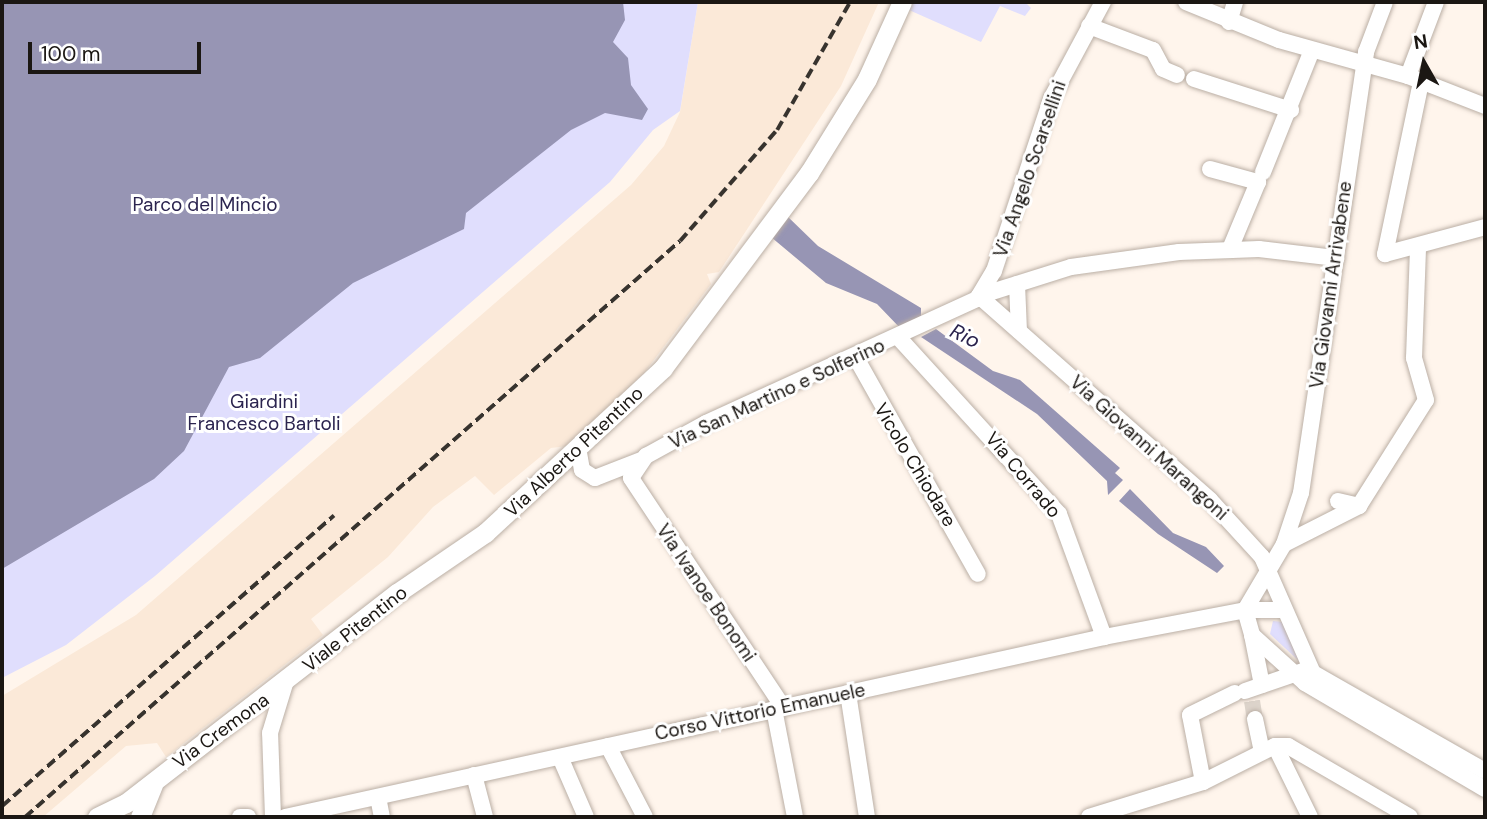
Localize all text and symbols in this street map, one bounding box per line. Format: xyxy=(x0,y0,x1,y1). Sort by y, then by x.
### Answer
scale bar xyxy=(32,28,205,72)
north arrow xyxy=(1389,28,1459,98)
text: N xyxy=(1412,28,1429,55)
text: 100 m xyxy=(41,40,101,68)
street label: Via Angelo Scarsellini xyxy=(989,77,1071,261)
street label: Via Giovanni Arrivabene xyxy=(1305,180,1357,390)
park label: Parco del Mincio xyxy=(133,194,277,216)
water label: Rio xyxy=(946,318,984,354)
street label: Via San Martino e Solferino xyxy=(665,334,889,454)
street label: Via Giovanni Marangoni xyxy=(1065,371,1233,525)
street label: Via Alberto Pitentino xyxy=(500,382,648,522)
park label: Giardini Francesco Bartoli xyxy=(188,391,340,435)
street label: Vicolo Chiodare xyxy=(869,399,961,531)
street label: Via Corrado xyxy=(980,427,1066,523)
street label: Via Ivanoe Bonomi xyxy=(651,520,761,666)
street label: Viale Pitentino xyxy=(298,581,412,677)
street label: Corso Vittorio Emanuele xyxy=(653,679,867,745)
street label: Via Cremona xyxy=(169,689,273,773)

